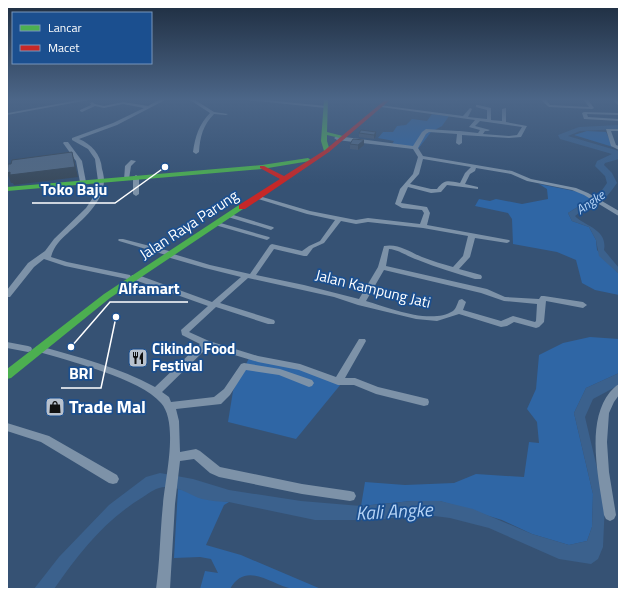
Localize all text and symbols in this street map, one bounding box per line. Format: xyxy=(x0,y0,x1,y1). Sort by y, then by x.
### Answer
legend xyxy=(12,12,152,64)
text: Lancar xyxy=(48,18,82,37)
text: Macet xyxy=(48,38,80,57)
callout: Toko Baju xyxy=(32,175,115,203)
text: Toko Baju xyxy=(41,177,107,201)
street label: Jalan Raya Parung xyxy=(135,184,243,265)
water label: Angke xyxy=(571,184,609,219)
street label: Jalan Kampung Jati xyxy=(313,263,433,314)
callout: Alfamart xyxy=(110,274,188,302)
text: Alfamart xyxy=(118,276,180,300)
place label: Cikindo Food Festival xyxy=(152,337,235,377)
restaurant icon: Cikindo Food Festival xyxy=(127,347,149,369)
callout: BRI xyxy=(61,360,101,388)
text: BRI xyxy=(69,361,93,385)
place label: Trade Mal xyxy=(69,393,146,420)
shop icon: Trade Mal xyxy=(44,396,66,418)
water label: Kali Angke xyxy=(355,494,434,527)

